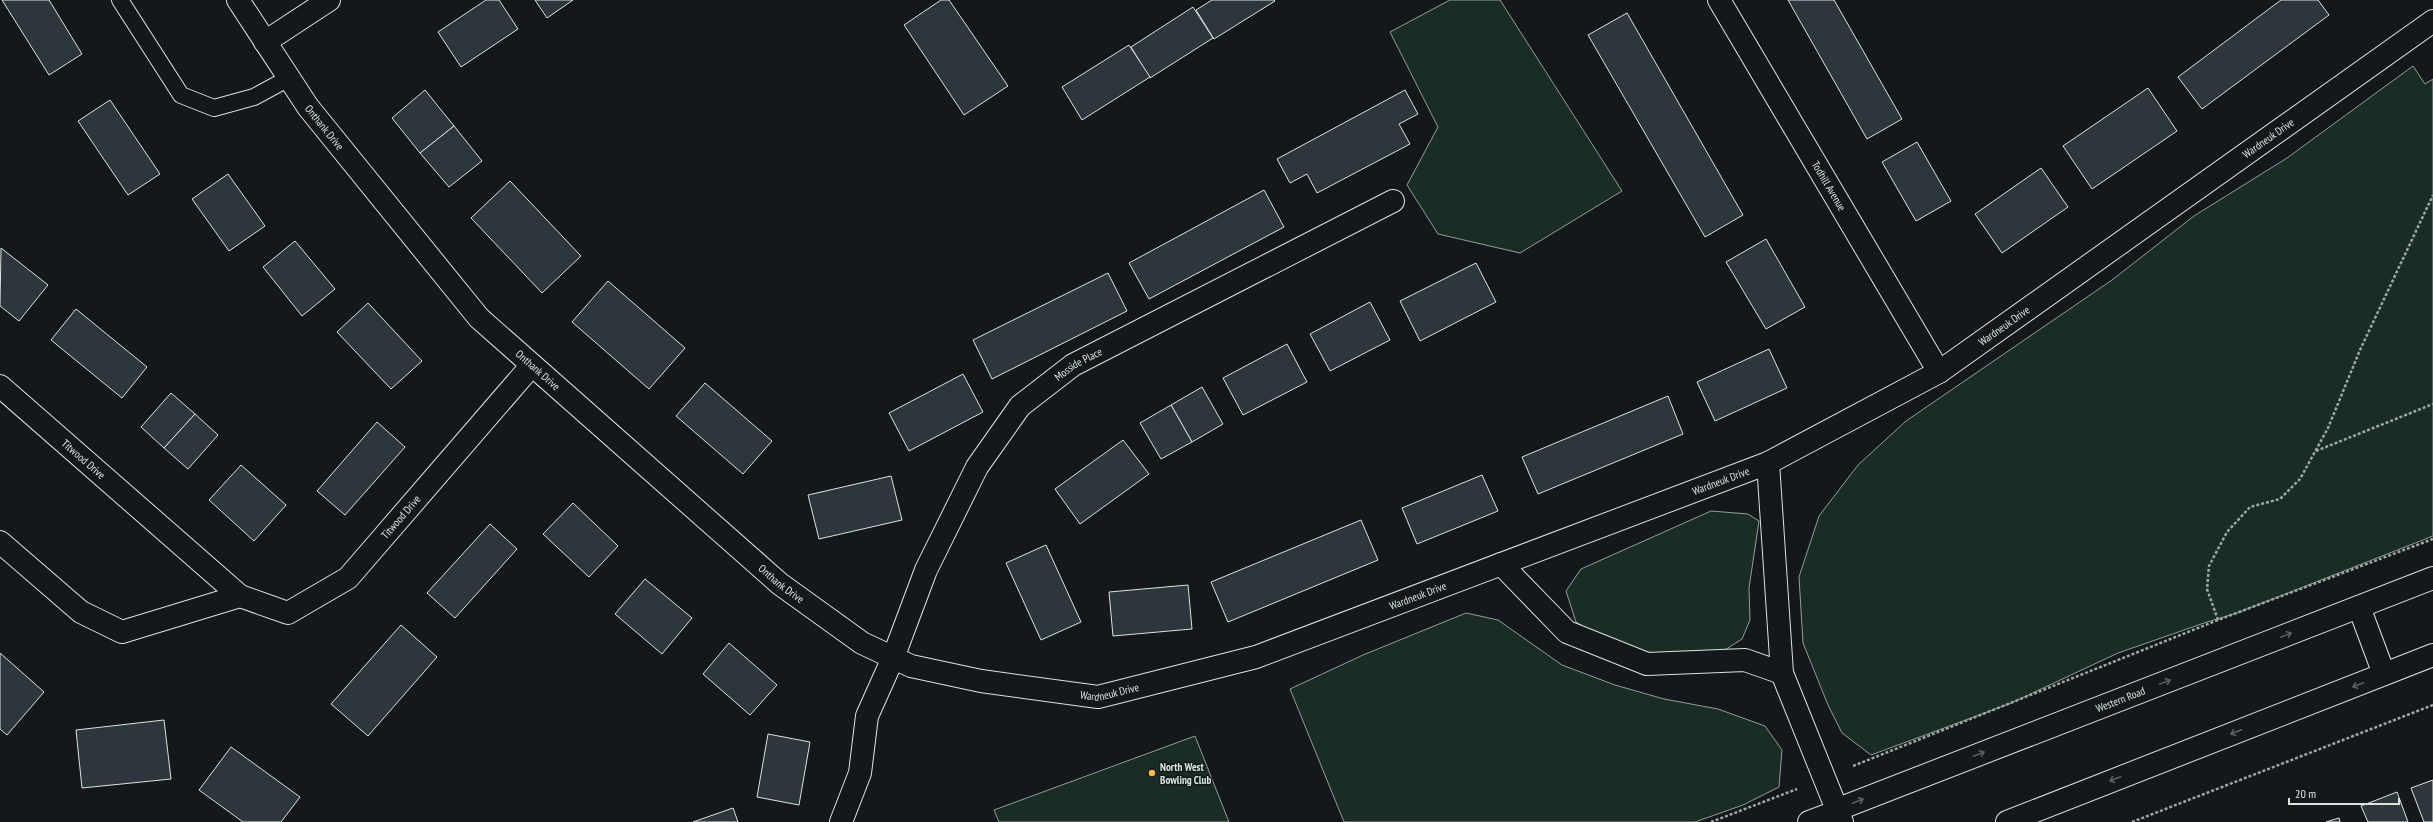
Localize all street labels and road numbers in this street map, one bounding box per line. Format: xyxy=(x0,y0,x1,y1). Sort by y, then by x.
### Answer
street label: Onthank Drive xyxy=(302,102,347,153)
street label: Wardneuk Drive xyxy=(2240,115,2297,161)
street label: Todhill Avenue xyxy=(1809,158,1849,214)
street label: Wardneuk Drive xyxy=(1976,302,2033,349)
street label: Mosside Place xyxy=(1051,344,1105,384)
street label: Onthank Drive xyxy=(513,347,563,394)
street label: Titwood Drive xyxy=(59,436,109,482)
street label: Wardneuk Drive xyxy=(1690,464,1752,498)
street label: Titwood Drive xyxy=(378,492,424,542)
street label: Onthank Drive xyxy=(756,561,807,606)
street label: Wardneuk Drive xyxy=(1387,578,1449,613)
street label: Wardneuk Drive xyxy=(1079,680,1141,704)
street label: Western Road xyxy=(2094,683,2147,715)

